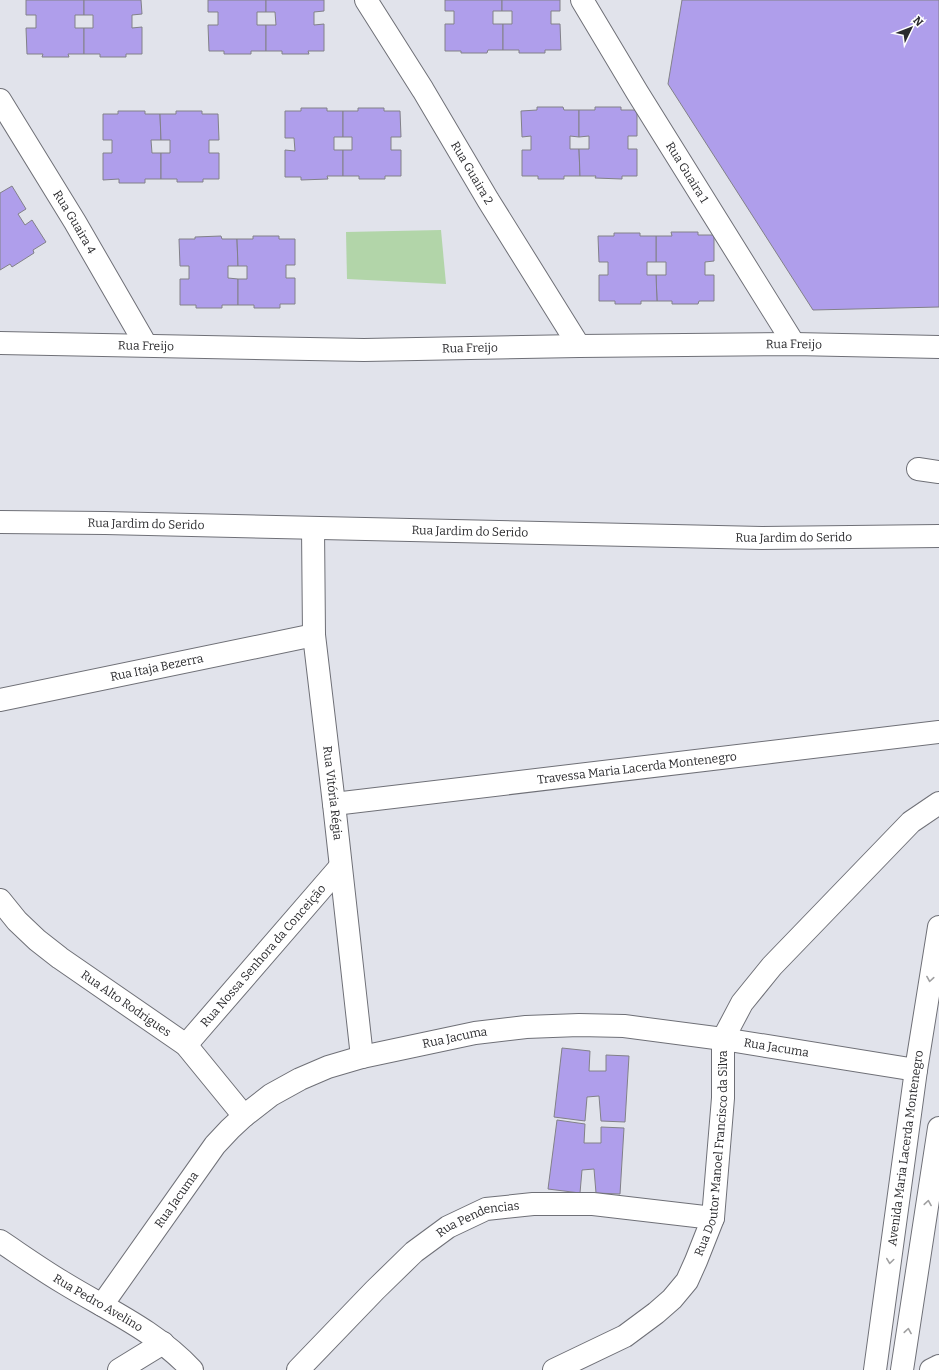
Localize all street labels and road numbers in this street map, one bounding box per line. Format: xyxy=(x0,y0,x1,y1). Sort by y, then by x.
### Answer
street label: Rua Guaira 2 xyxy=(448,139,496,207)
street label: Rua Guaira 1 xyxy=(663,139,711,206)
street label: Rua Guaira 4 xyxy=(50,188,99,256)
street label: Rua Freijo xyxy=(766,337,822,352)
street label: Rua Freijo xyxy=(118,338,174,353)
street label: Rua Freijo xyxy=(442,341,498,356)
street label: Rua Jardim do Serido xyxy=(87,516,205,532)
street label: Rua Jardim do Serido xyxy=(411,523,529,540)
street label: Rua Jardim do Serido xyxy=(735,530,852,545)
street label: Rua Itaja Bezerra xyxy=(109,651,205,684)
street label: Rua Vitória Régia xyxy=(320,745,345,841)
street label: Travessa Maria Lacerda Montenegro xyxy=(536,749,737,787)
street label: Rua Nossa Senhora da Conceição xyxy=(198,882,329,1030)
street label: Rua Alto Rodrigues xyxy=(78,968,174,1040)
street label: Rua Jacuma xyxy=(421,1025,488,1051)
street label: Rua Jacuma xyxy=(743,1035,810,1060)
street label: Avenida Maria Lacerda Montenegro xyxy=(885,1049,926,1247)
street label: Rua Doutor Manoel Francisco da Silva xyxy=(692,1050,730,1258)
street label: Rua Jacuma xyxy=(152,1168,201,1231)
street label: Rua Pendencias xyxy=(433,1198,520,1240)
street label: Rua Pedro Avelino xyxy=(51,1271,145,1335)

